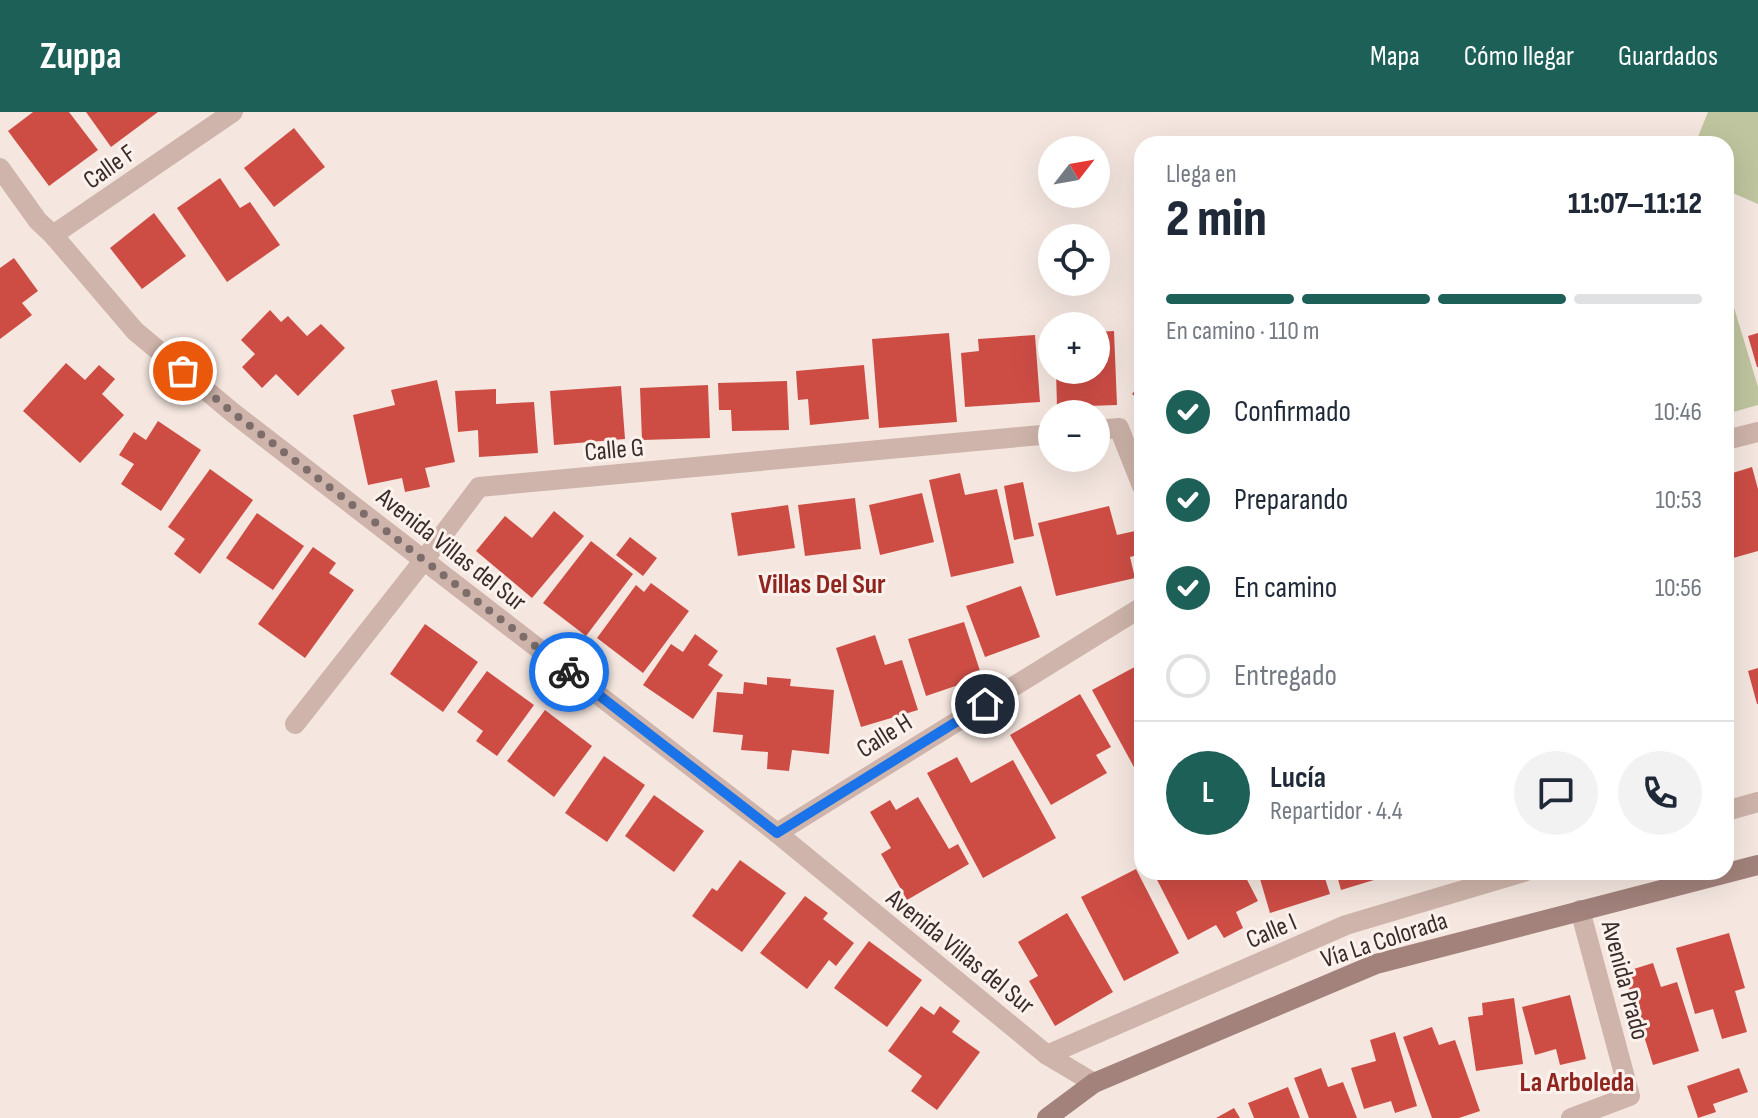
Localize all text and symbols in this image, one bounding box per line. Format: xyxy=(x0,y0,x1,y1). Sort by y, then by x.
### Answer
text: Zuppa xyxy=(40,34,121,79)
text: Mapa xyxy=(1370,40,1420,73)
text: Cómo llegar xyxy=(1464,40,1574,73)
text: Guardados xyxy=(1618,40,1718,73)
north arrow xyxy=(1038,136,1110,208)
map controls xyxy=(1038,136,1110,472)
street label: Calle F xyxy=(78,138,142,196)
text: Llega en xyxy=(1166,159,1237,190)
text: 11:07–11:12 xyxy=(1568,186,1702,222)
text: 2 min xyxy=(1166,188,1267,251)
button: locate xyxy=(1038,224,1110,296)
button: + xyxy=(1038,312,1110,384)
text: En camino · 110 m xyxy=(1166,316,1320,347)
pin xyxy=(149,337,217,405)
icon: bag xyxy=(161,349,205,393)
icon: check xyxy=(1166,390,1210,434)
text: Confirmado xyxy=(1234,394,1351,430)
text: 10:46 xyxy=(1654,397,1702,428)
button: − xyxy=(1038,400,1110,472)
street label: Calle G xyxy=(583,432,645,469)
icon: check xyxy=(1166,478,1210,522)
street label: Avenida Villas del Sur xyxy=(369,481,533,619)
text: Preparando xyxy=(1234,482,1348,518)
text: 10:53 xyxy=(1655,485,1702,516)
icon: check xyxy=(1166,566,1210,610)
district label: Villas Del Sur xyxy=(758,568,886,601)
text: En camino xyxy=(1234,570,1337,606)
text: 10:56 xyxy=(1655,573,1702,604)
courier xyxy=(529,632,609,712)
icon: bike xyxy=(547,650,591,694)
text: Entregado xyxy=(1234,658,1337,694)
pin xyxy=(951,670,1019,738)
icon: home xyxy=(963,682,1007,726)
street label: Calle H xyxy=(851,707,918,765)
button: chat xyxy=(1514,751,1598,835)
button: phone xyxy=(1618,751,1702,835)
text: Lucía xyxy=(1270,760,1326,796)
text: L xyxy=(1202,775,1214,811)
text: Repartidor · 4.4 xyxy=(1270,796,1403,827)
street label: Avenida Villas del Sur xyxy=(879,882,1041,1022)
street label: Vía La Colorada xyxy=(1317,905,1452,975)
street label: Calle I xyxy=(1242,907,1301,956)
street label: Avenida Prado xyxy=(1594,917,1655,1043)
district label: La Arboleda xyxy=(1519,1066,1635,1099)

